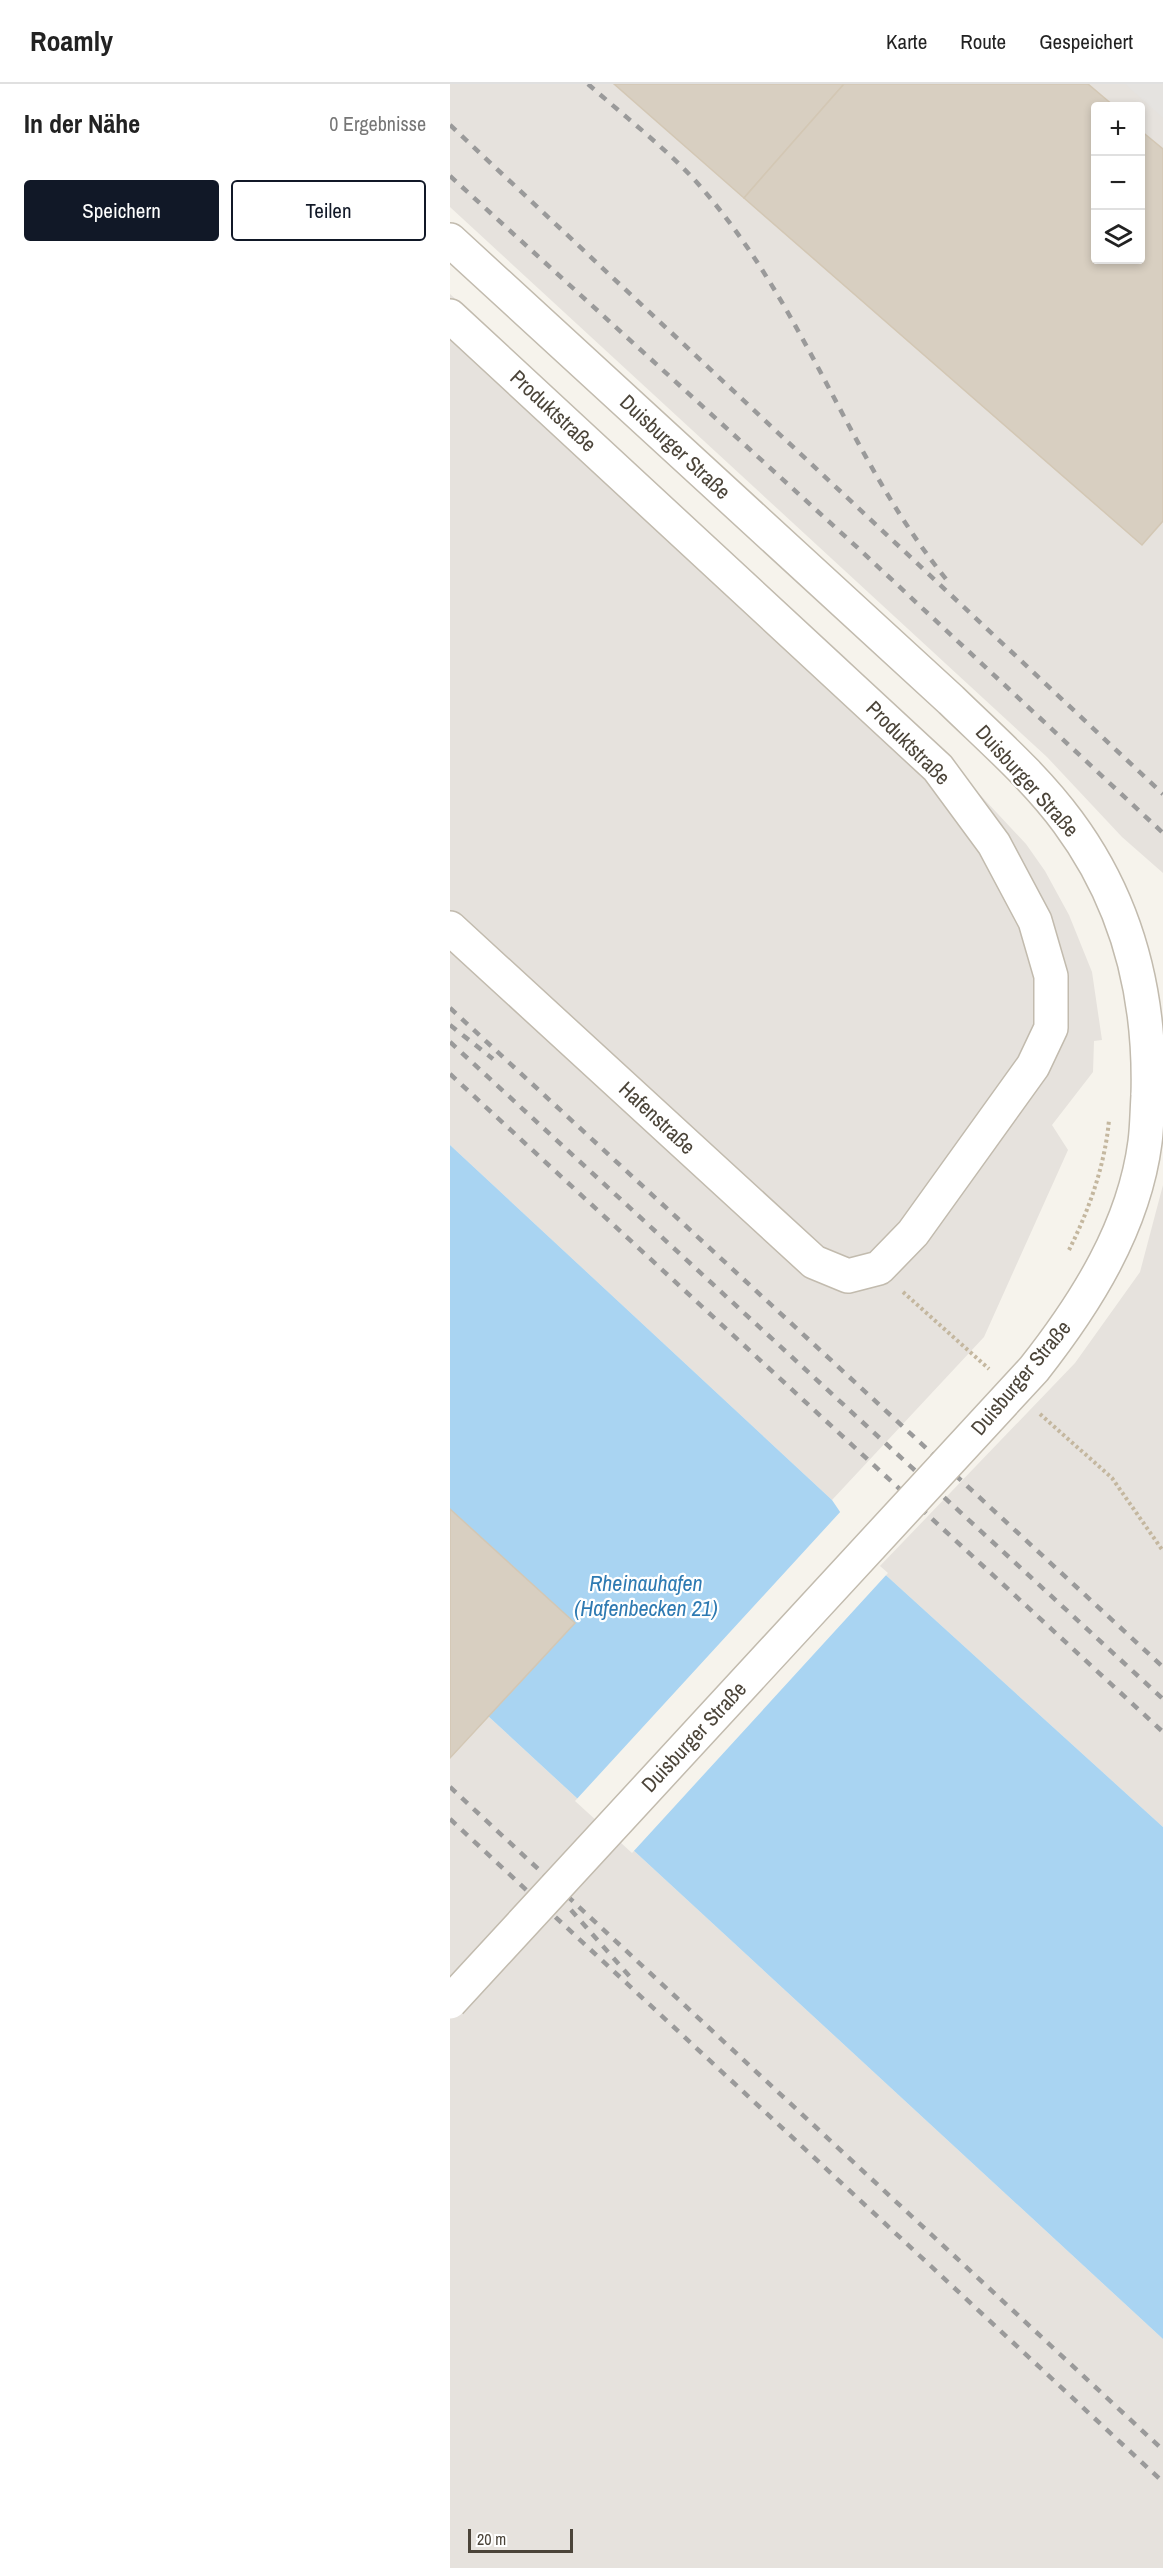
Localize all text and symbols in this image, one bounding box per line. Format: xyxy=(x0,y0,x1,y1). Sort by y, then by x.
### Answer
text: Roamly xyxy=(30,22,113,60)
text: Karte xyxy=(886,27,927,56)
text: Route xyxy=(960,27,1006,56)
text: Gespeichert xyxy=(1039,27,1133,56)
map controls xyxy=(1091,102,1145,264)
button: + xyxy=(1091,102,1145,156)
text: In der Nähe xyxy=(24,106,140,141)
text: 0 Ergebnisse xyxy=(329,110,426,137)
button: − xyxy=(1091,156,1145,210)
button: Speichern xyxy=(24,180,219,241)
button: Teilen xyxy=(231,180,426,241)
button: layers xyxy=(1091,210,1145,264)
street label: Produktstraße xyxy=(504,363,603,458)
street label: Duisburger Straße xyxy=(614,388,737,506)
street label: Produktstraße xyxy=(860,694,957,791)
street label: Duisburger Straße xyxy=(969,718,1086,843)
street label: Hafenstraße xyxy=(613,1075,702,1161)
street label: Duisburger Straße xyxy=(964,1314,1077,1441)
water label: Rheinauhafen (Hafenbecken 21) xyxy=(574,1568,718,1623)
street label: Duisburger Straße xyxy=(635,1675,753,1798)
scale bar xyxy=(468,2526,573,2554)
text: 20 m xyxy=(477,2528,506,2550)

